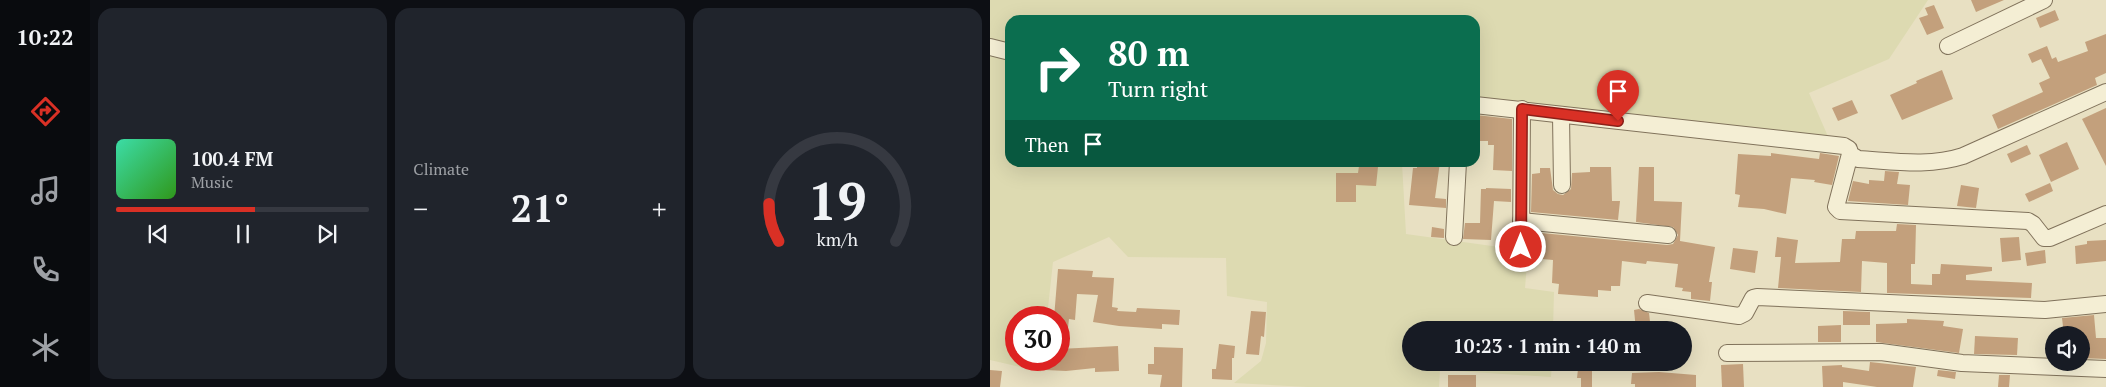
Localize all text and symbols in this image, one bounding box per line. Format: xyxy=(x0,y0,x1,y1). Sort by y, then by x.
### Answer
text: 10:22 xyxy=(16,22,74,51)
text: 80 m xyxy=(1108,30,1189,76)
icon: right xyxy=(1025,35,1090,100)
pin xyxy=(1597,70,1639,121)
text: Turn right xyxy=(1108,74,1208,103)
icon: arrive xyxy=(1604,77,1632,105)
icon: directions xyxy=(28,94,63,129)
icon: arrive xyxy=(1079,130,1107,158)
text: Then xyxy=(1025,132,1069,157)
text: 100.4 FM xyxy=(191,146,273,171)
text: Climate xyxy=(413,158,469,180)
text: 19 xyxy=(808,166,867,235)
text: Music xyxy=(191,171,233,193)
icon: music xyxy=(28,173,63,208)
text: 21° xyxy=(511,183,569,233)
text: − xyxy=(413,190,428,227)
text: + xyxy=(652,190,667,227)
icon: previous xyxy=(144,220,172,248)
icon: pause xyxy=(229,220,257,248)
icon: next xyxy=(313,220,341,248)
position arrow xyxy=(1494,220,1546,272)
text: km/h xyxy=(817,227,858,251)
icon: phone xyxy=(28,252,63,287)
speed limit sign: 30 xyxy=(1005,306,1070,371)
map controls xyxy=(2045,326,2090,371)
button: sound xyxy=(2045,326,2090,371)
icon: climate xyxy=(28,330,63,365)
text: 10:23 · 1 min · 140 m xyxy=(1453,333,1641,358)

